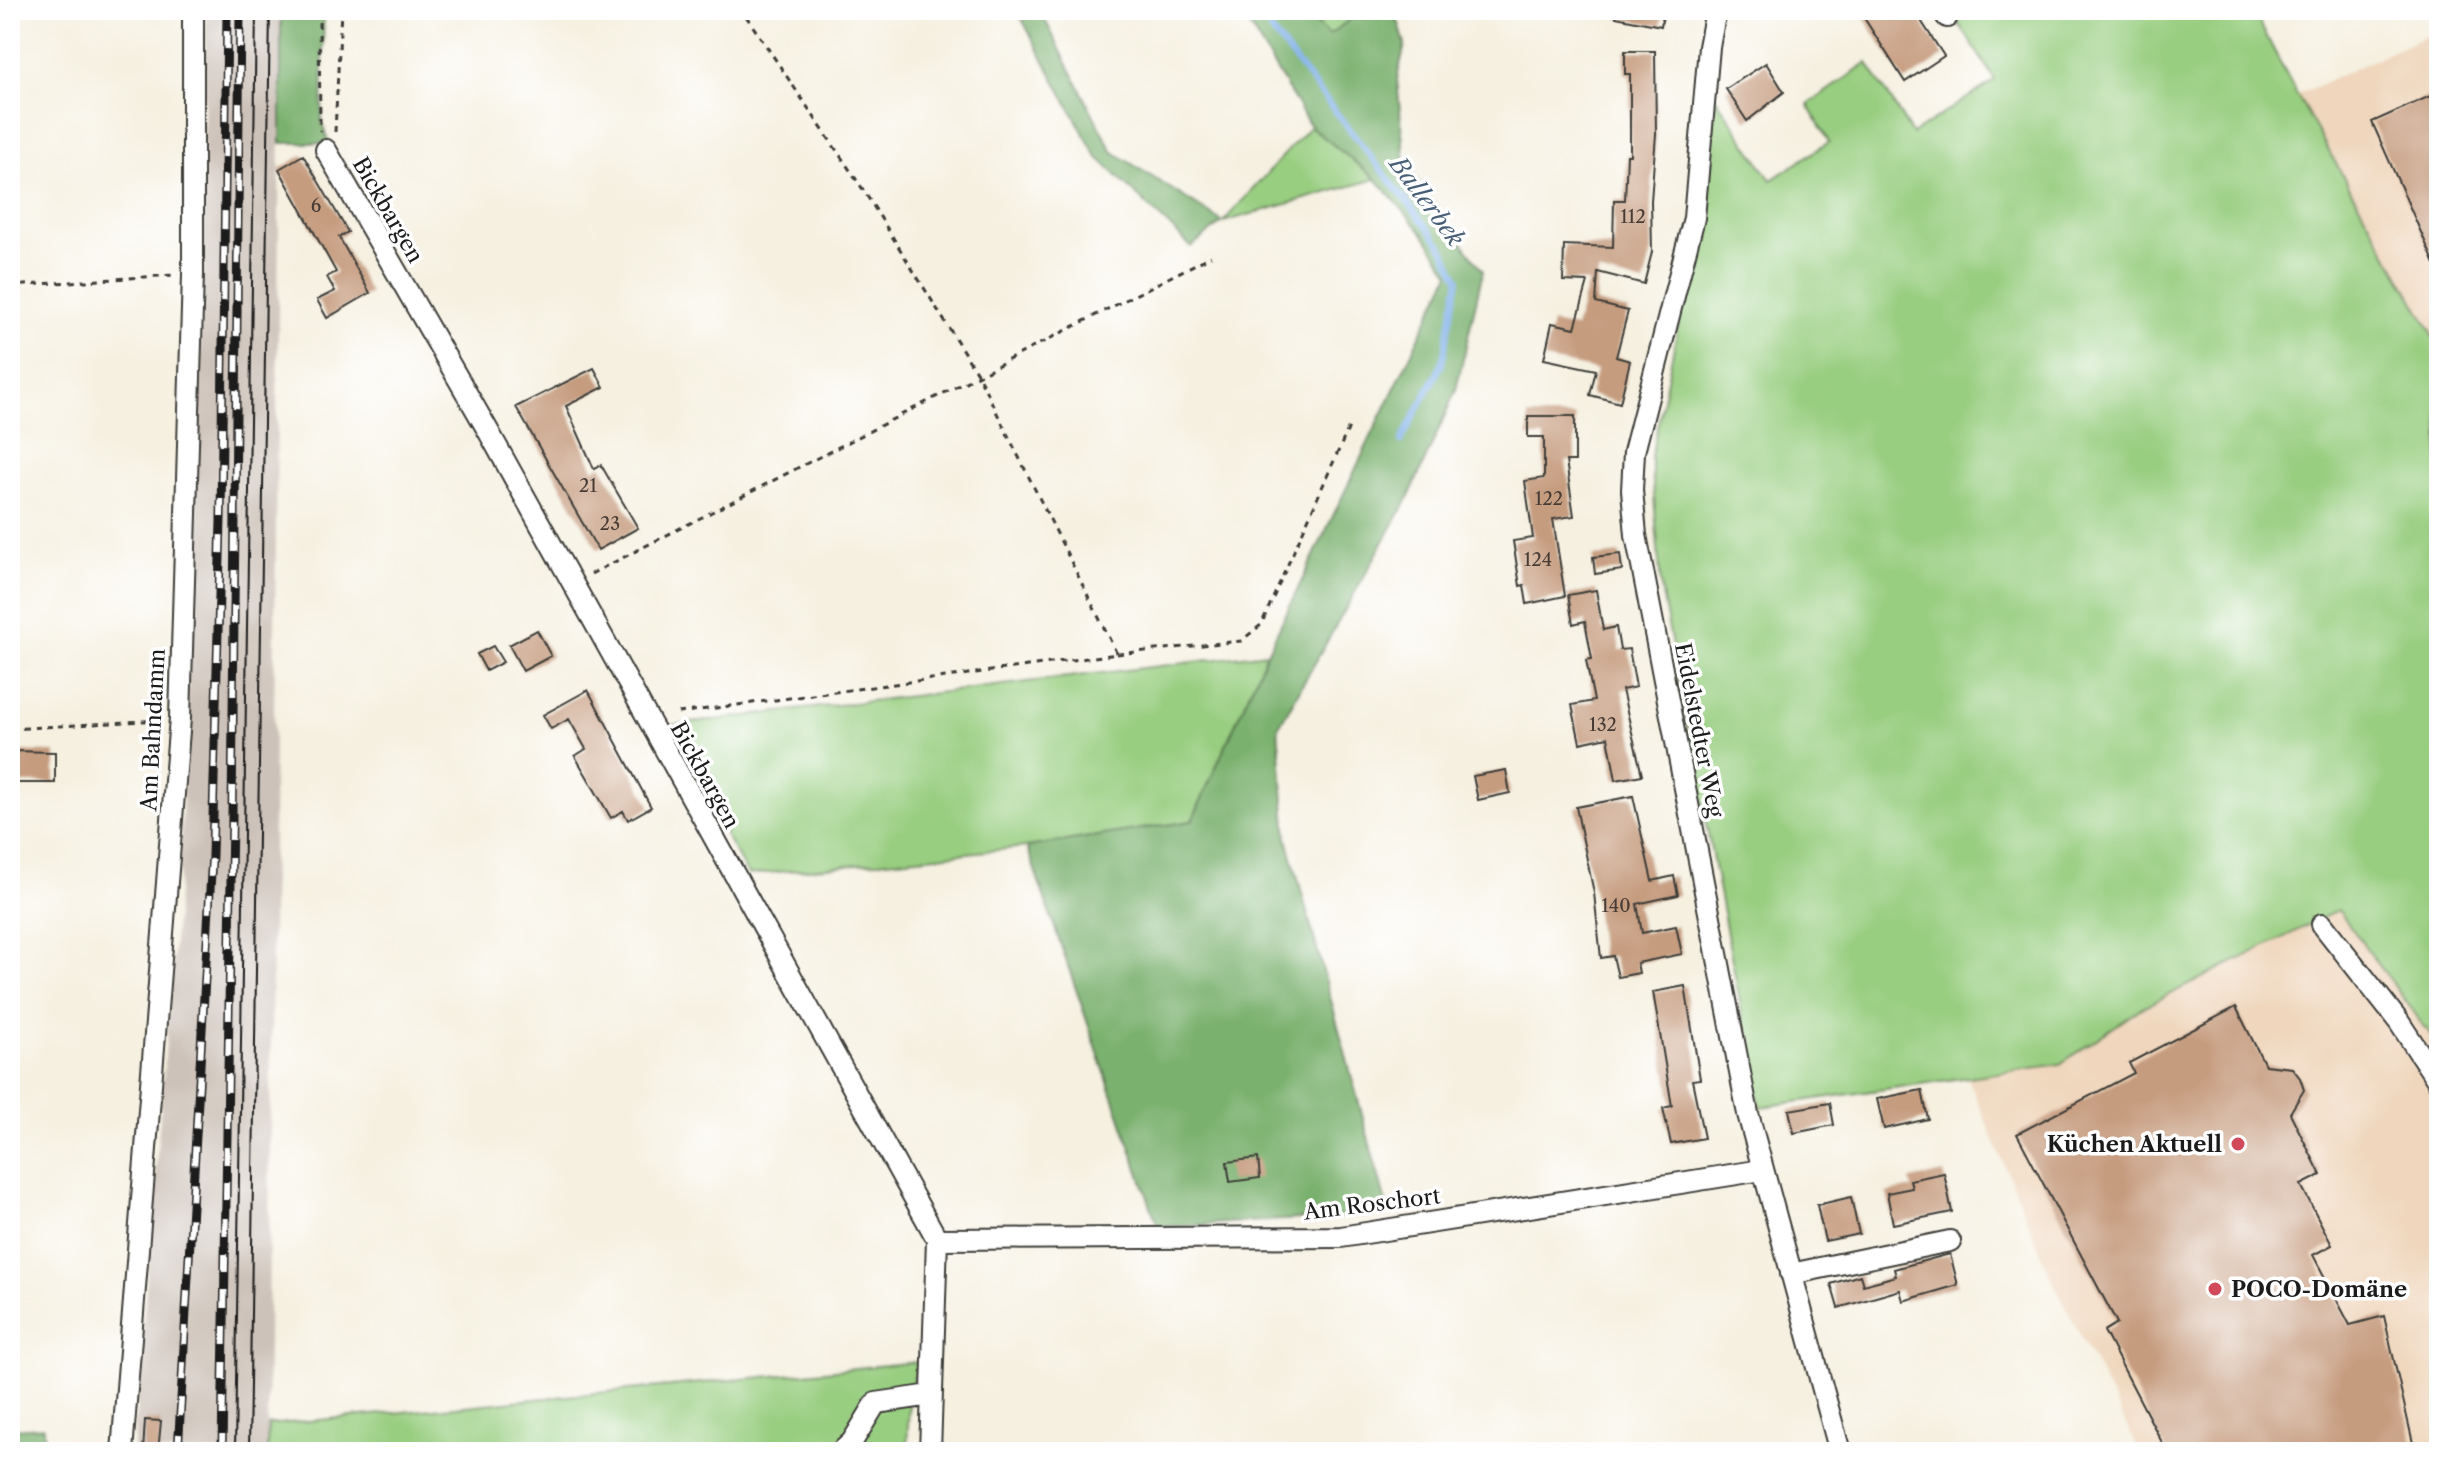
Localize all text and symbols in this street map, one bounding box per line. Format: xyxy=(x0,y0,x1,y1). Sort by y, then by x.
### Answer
water label: Ballerbek xyxy=(1382,149,1471,252)
street label: Bickbargen xyxy=(347,152,429,268)
house number: 6 xyxy=(311,195,321,217)
house number: 112 xyxy=(1620,206,1646,228)
house number: 21 xyxy=(579,475,597,497)
house number: 122 xyxy=(1535,488,1563,510)
house number: 23 xyxy=(600,513,620,535)
house number: 124 xyxy=(1524,549,1552,571)
street label: Eidelstedter Weg xyxy=(1669,640,1729,820)
street label: Am Bahndamm xyxy=(135,647,171,813)
house number: 132 xyxy=(1589,714,1617,736)
street label: Bickbargen xyxy=(665,717,745,833)
house number: 140 xyxy=(1601,895,1631,917)
place label: Küchen Aktuell xyxy=(2047,1131,2222,1158)
marker: Küchen Aktuell xyxy=(2229,1135,2247,1153)
street label: Am Roschort xyxy=(1301,1182,1442,1226)
place label: POCO-Domäne xyxy=(2231,1276,2407,1303)
marker: POCO-Domäne xyxy=(2206,1280,2224,1298)

